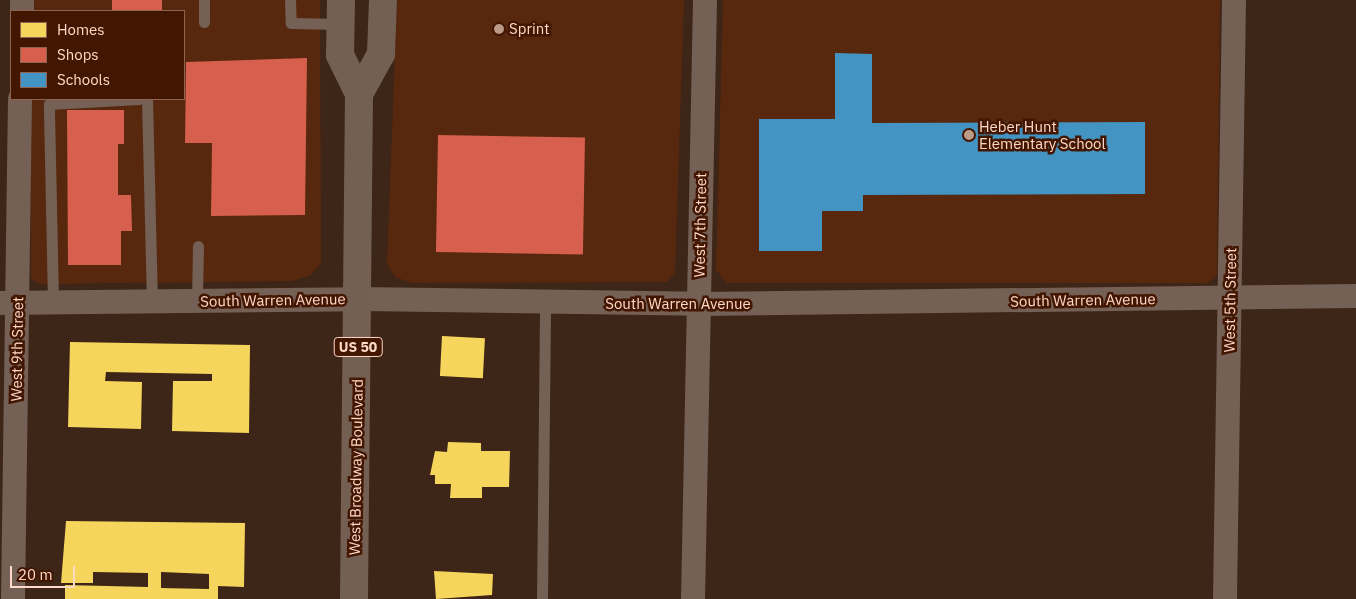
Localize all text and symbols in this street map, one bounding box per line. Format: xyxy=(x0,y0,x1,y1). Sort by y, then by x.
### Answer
legend xyxy=(10,10,185,100)
text: Homes xyxy=(57,20,105,39)
place label: Sprint xyxy=(509,20,549,38)
marker: Sprint xyxy=(493,23,505,35)
text: Shops xyxy=(57,45,99,64)
text: Schools xyxy=(57,70,110,89)
place label: Heber Hunt Elementary School xyxy=(979,117,1106,152)
marker: Heber Hunt Elementary School xyxy=(963,129,975,141)
street label: West 7th Street xyxy=(690,172,710,278)
street label: West 5th Street xyxy=(1220,247,1240,353)
street label: South Warren Avenue xyxy=(200,290,346,310)
street label: South Warren Avenue xyxy=(1010,290,1156,310)
street label: South Warren Avenue xyxy=(605,295,751,313)
street label: West 9th Street xyxy=(7,296,27,402)
road number: US 50 xyxy=(333,336,383,358)
street label: West Broadway Boulevard xyxy=(345,379,367,555)
scale bar xyxy=(12,556,78,588)
text: 20 m xyxy=(18,565,53,584)

